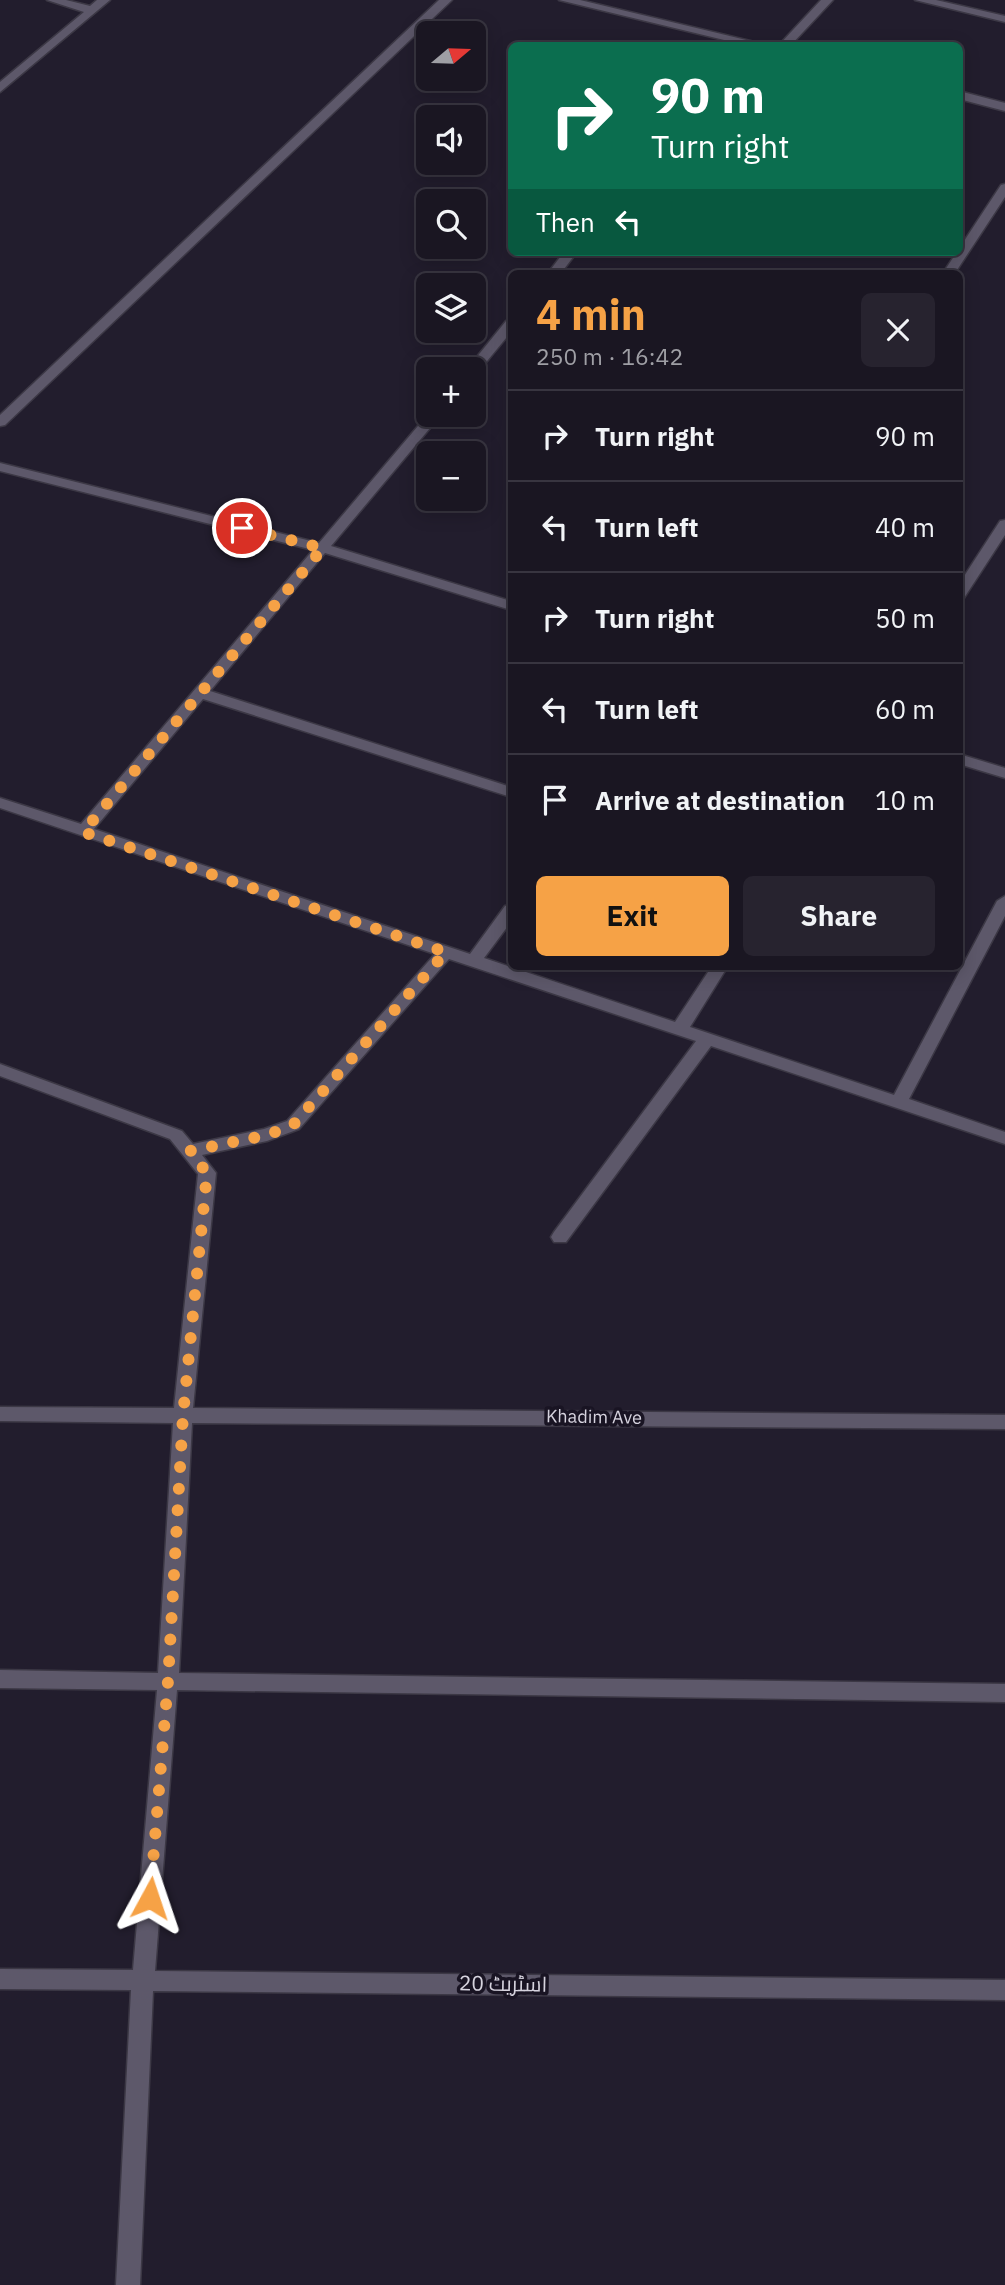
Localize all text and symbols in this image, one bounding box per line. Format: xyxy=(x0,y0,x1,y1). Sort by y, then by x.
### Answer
north arrow xyxy=(416,21,486,91)
map controls xyxy=(416,21,486,511)
text: 90 m xyxy=(651,63,765,126)
icon: right xyxy=(536,70,627,161)
button: sound xyxy=(416,105,486,175)
text: Turn right xyxy=(651,125,789,167)
button: search xyxy=(416,189,486,259)
icon: left xyxy=(609,203,647,241)
text: Then xyxy=(536,205,595,239)
button: layers xyxy=(416,273,486,343)
text: 4 min xyxy=(536,287,646,342)
button: close xyxy=(861,293,935,367)
text: 250 m · 16:42 xyxy=(536,341,683,371)
button: + xyxy=(416,357,486,427)
icon: right xyxy=(536,417,574,455)
text: Turn right xyxy=(595,419,714,453)
text: 90 m xyxy=(875,419,935,453)
button: − xyxy=(416,441,486,511)
pin xyxy=(212,498,272,558)
icon: left xyxy=(536,508,574,546)
icon: arrive xyxy=(223,509,261,547)
text: Turn left xyxy=(595,510,698,544)
text: 40 m xyxy=(875,510,935,544)
icon: right xyxy=(536,599,574,637)
text: Turn right xyxy=(595,601,714,635)
text: 50 m xyxy=(875,601,935,635)
icon: left xyxy=(536,690,574,728)
text: Turn left xyxy=(595,692,698,726)
text: 60 m xyxy=(875,692,935,726)
icon: arrive xyxy=(536,781,574,819)
text: Arrive at destination xyxy=(595,783,845,817)
text: 10 m xyxy=(875,783,935,817)
button: Exit xyxy=(536,876,729,956)
button: Share xyxy=(743,876,935,956)
street label: Khadim Ave xyxy=(546,1404,642,1429)
position arrow xyxy=(113,1861,187,1935)
street label: اسٹریٹ 20 xyxy=(459,1968,547,1998)

